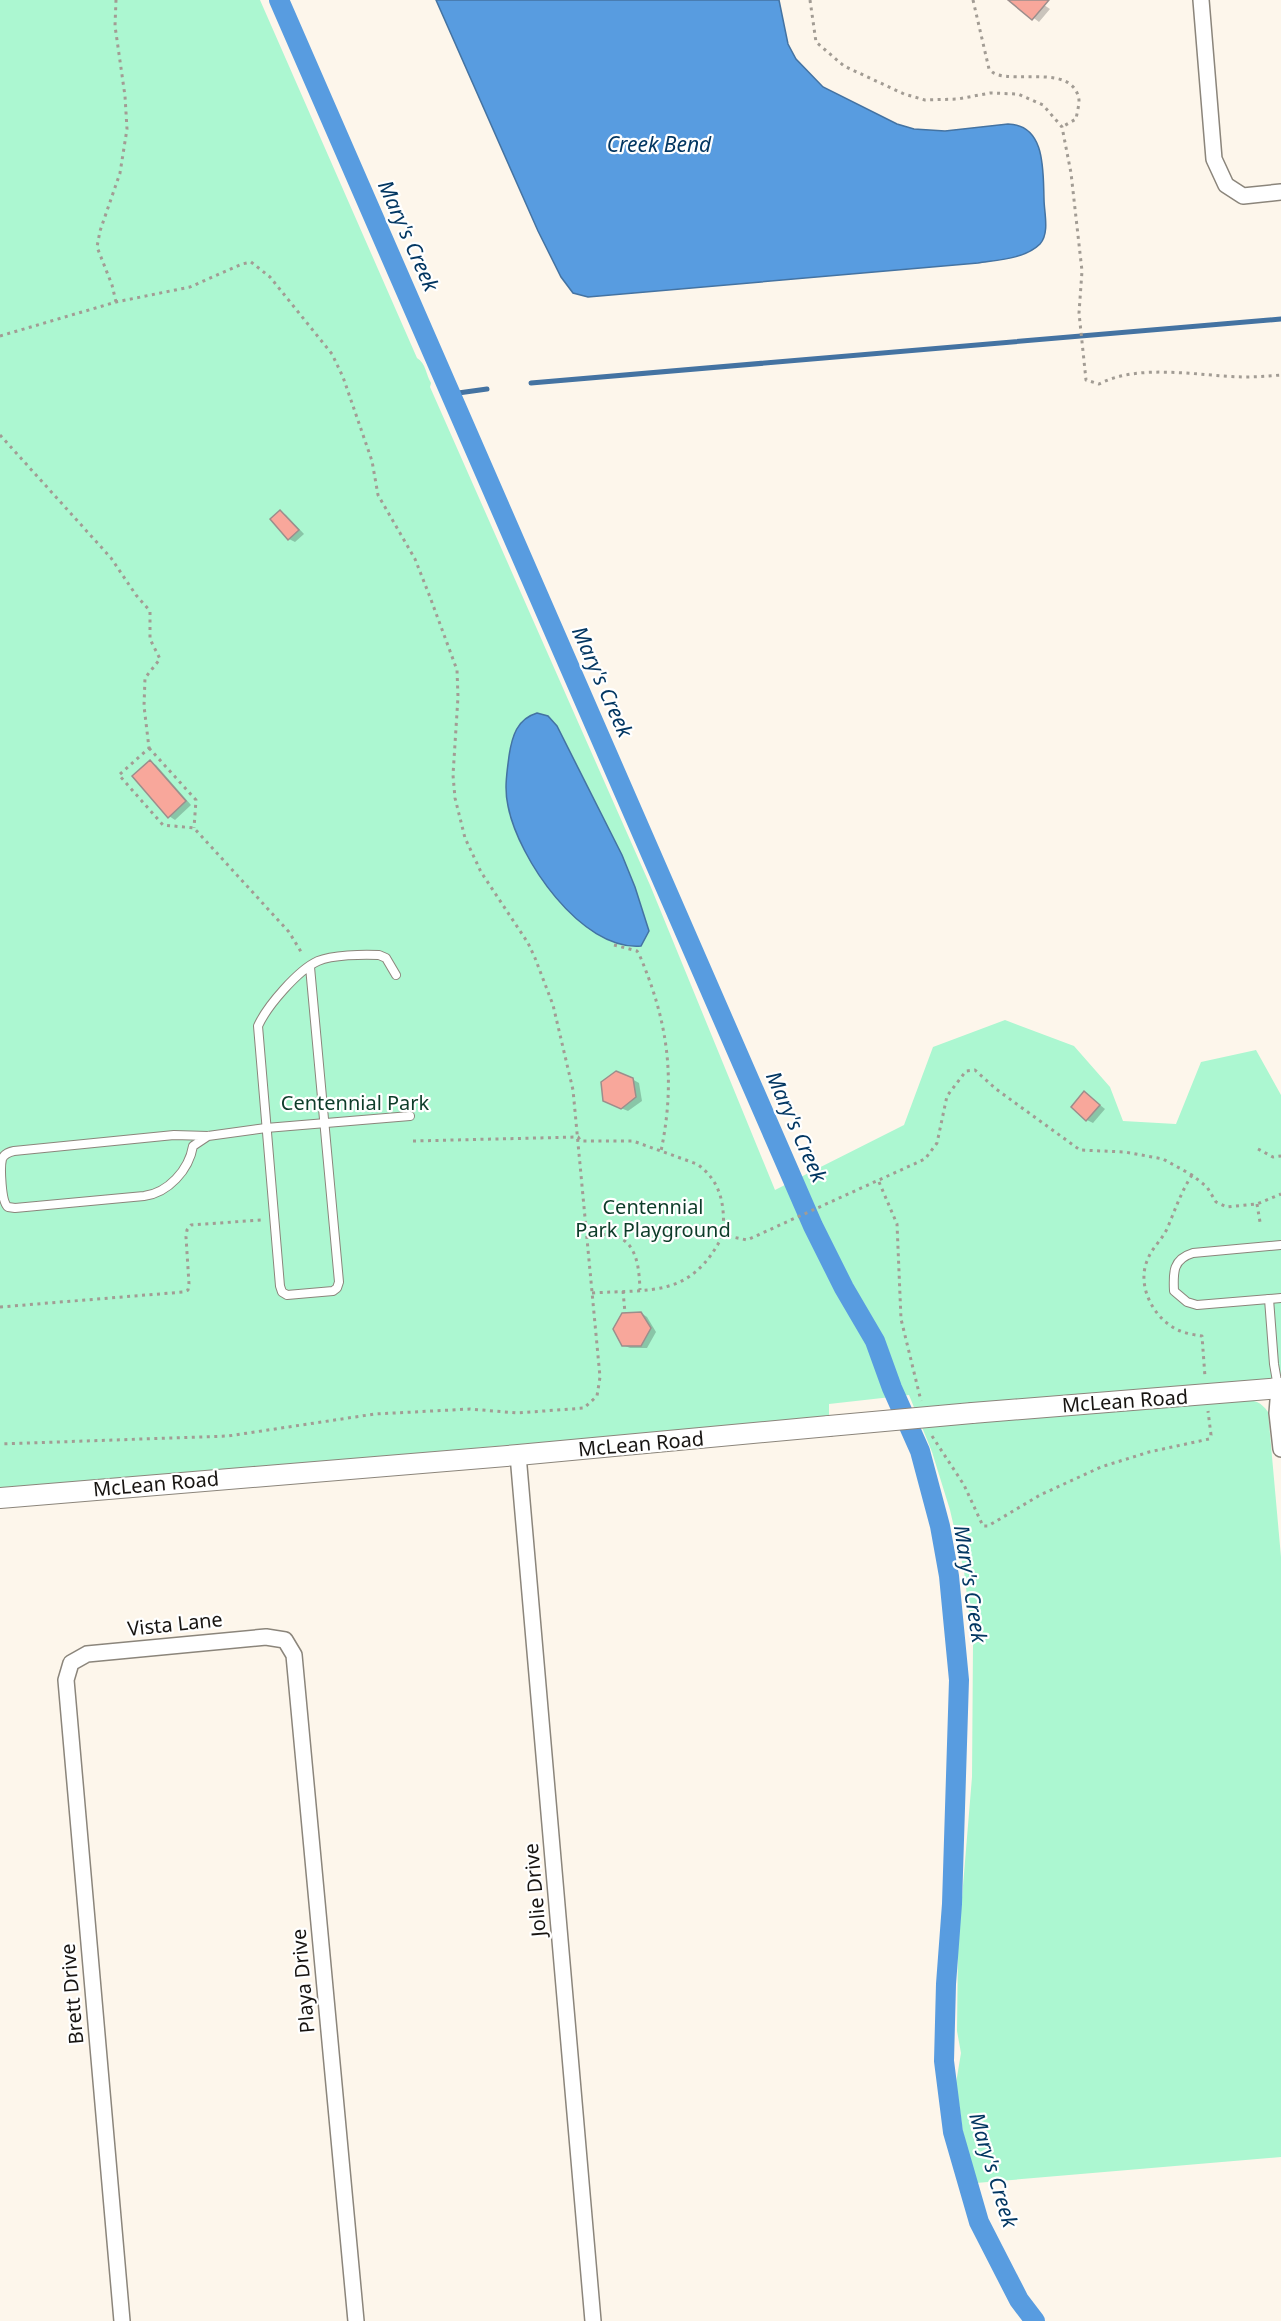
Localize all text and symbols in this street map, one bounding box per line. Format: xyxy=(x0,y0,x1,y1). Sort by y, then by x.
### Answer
water label: Creek Bend xyxy=(607,130,712,158)
water label: Mary's Creek xyxy=(372,176,447,297)
water label: Mary's Creek xyxy=(566,622,641,743)
water label: Mary's Creek xyxy=(760,1067,835,1188)
park label: Centennial Park xyxy=(281,1089,430,1116)
park label: Centennial Park Playground xyxy=(575,1193,731,1243)
street label: McLean Road xyxy=(1061,1383,1189,1418)
street label: McLean Road xyxy=(577,1425,705,1462)
street label: McLean Road xyxy=(92,1465,220,1502)
water label: Mary's Creek xyxy=(948,1523,994,1646)
street label: Vista Lane xyxy=(126,1605,224,1642)
street label: Jolie Drive xyxy=(517,1842,552,1940)
street label: Playa Drive xyxy=(284,1928,321,2034)
street label: Brett Drive xyxy=(54,1942,89,2046)
water label: Mary's Creek xyxy=(963,2109,1025,2232)

